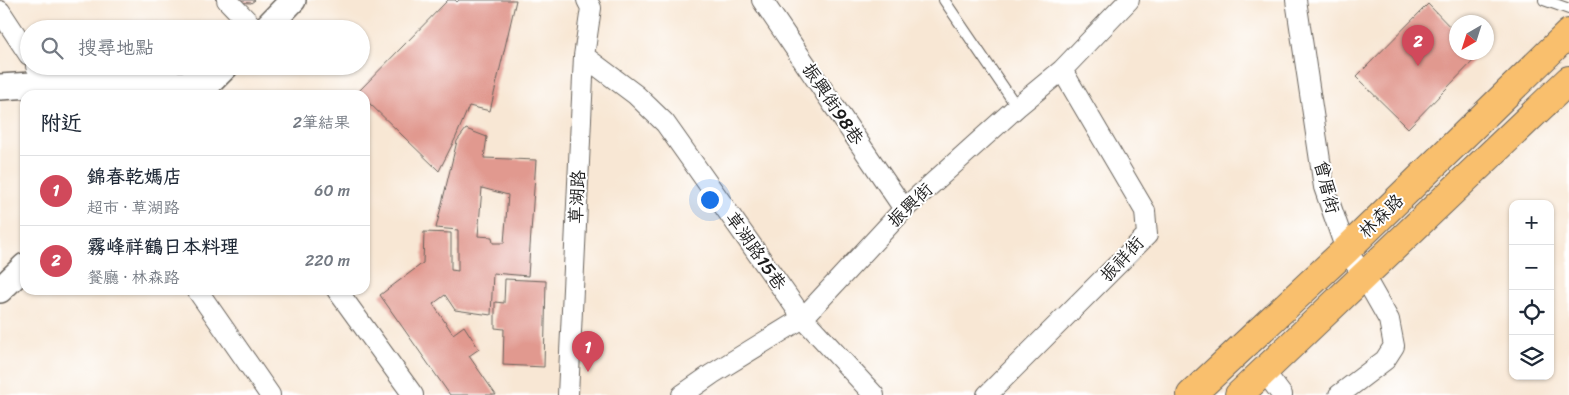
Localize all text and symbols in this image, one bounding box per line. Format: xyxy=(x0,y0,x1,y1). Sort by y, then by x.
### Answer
north arrow xyxy=(1449,15,1494,60)
search box xyxy=(20,20,370,75)
pin: 2 xyxy=(1402,25,1434,66)
text: 搜尋地點 xyxy=(78,31,154,64)
icon: search xyxy=(38,34,66,62)
street label: 振興街98巷 xyxy=(793,56,873,152)
text: 附近 xyxy=(40,104,82,142)
text: 2筆結果 xyxy=(293,108,350,137)
street label: 曾厝街 xyxy=(1305,157,1349,217)
text: 錦春乾媽店 xyxy=(87,160,182,193)
street label: 草湖路 xyxy=(560,169,594,225)
street label: 振興街 xyxy=(879,175,941,235)
text: 1 xyxy=(53,176,59,205)
text: 60 m xyxy=(314,176,350,205)
street label: 林森路 xyxy=(1350,186,1412,246)
your location xyxy=(697,187,723,213)
text: 超市 · 草湖路 xyxy=(87,193,180,222)
map controls xyxy=(1509,200,1554,380)
button: + xyxy=(1509,200,1554,245)
street label: 草湖路15巷 xyxy=(717,205,795,297)
street label: 振祥街 xyxy=(1092,228,1152,290)
text: 霧峰祥鶴日本料理 xyxy=(87,230,239,263)
button: − xyxy=(1509,245,1554,290)
text: 2 xyxy=(51,246,61,275)
text: 220 m xyxy=(305,246,350,275)
text: 餐廳 · 林森路 xyxy=(87,263,180,292)
button: locate xyxy=(1509,290,1554,335)
pin: 1 xyxy=(572,331,604,372)
button: layers xyxy=(1509,335,1554,380)

